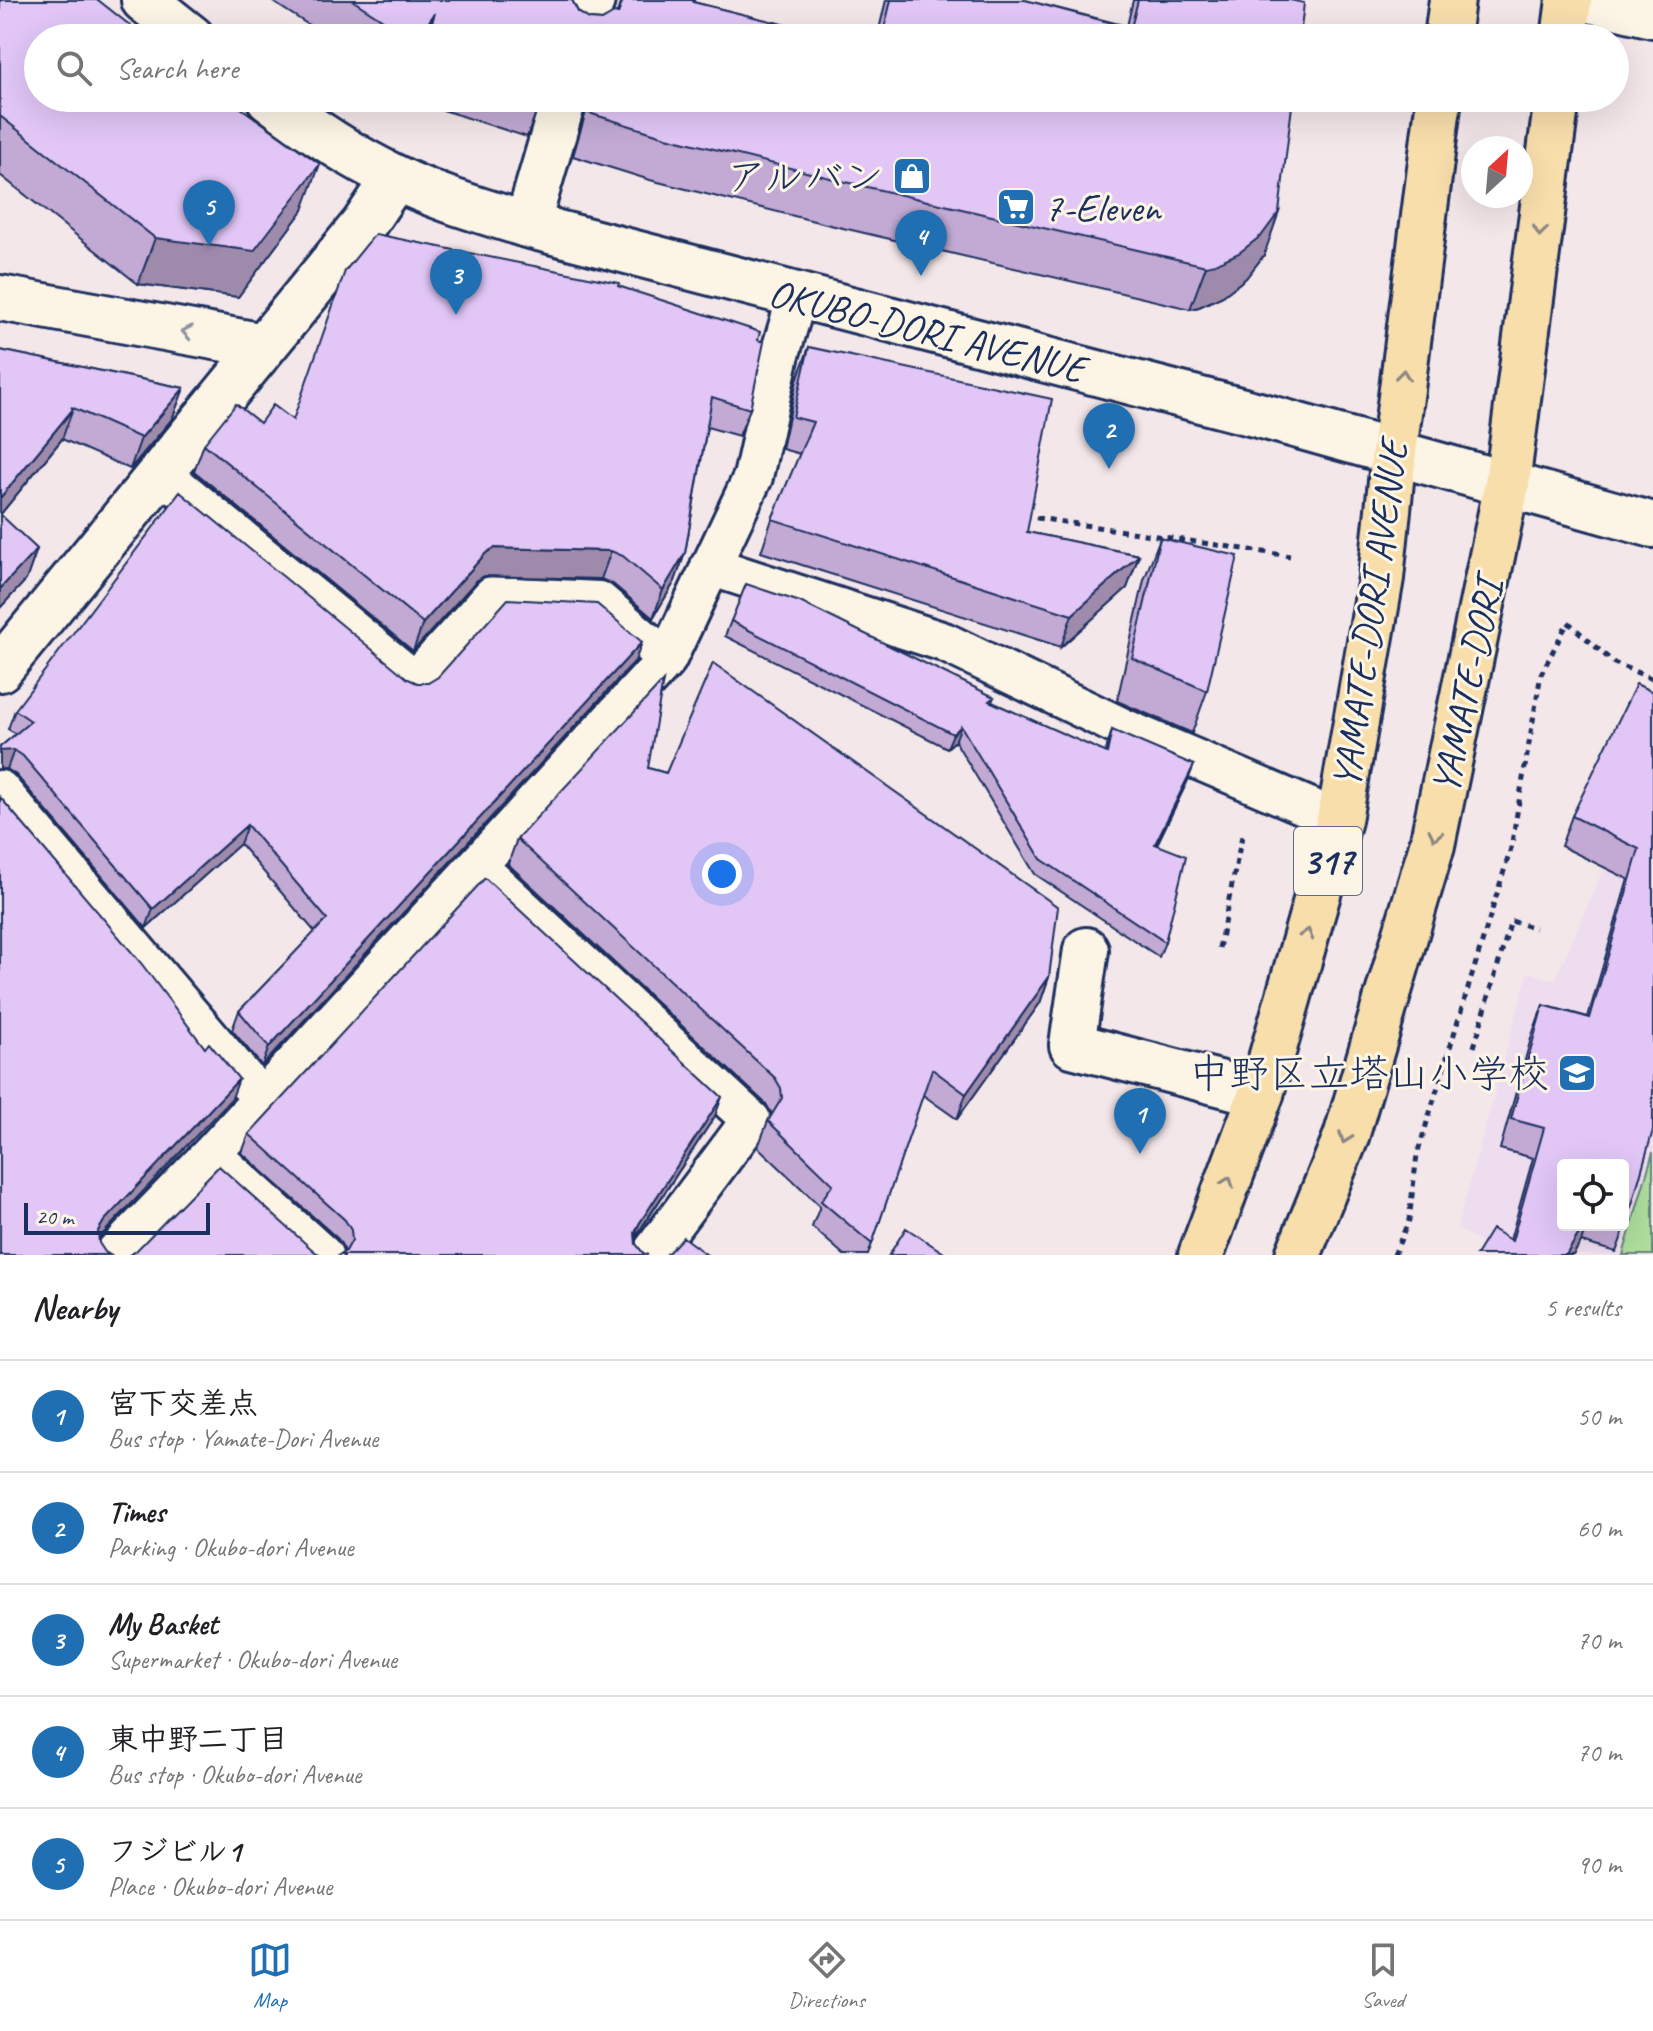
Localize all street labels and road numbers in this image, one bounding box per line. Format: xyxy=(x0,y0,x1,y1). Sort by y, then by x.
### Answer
street label: OKUBO-DORI AVENUE xyxy=(764,268,1095,396)
street label: YAMATE-DORI AVENUE xyxy=(1321,432,1420,791)
street label: YAMATE-DORI xyxy=(1420,567,1516,798)
road number: 317 xyxy=(1294,827,1362,895)

